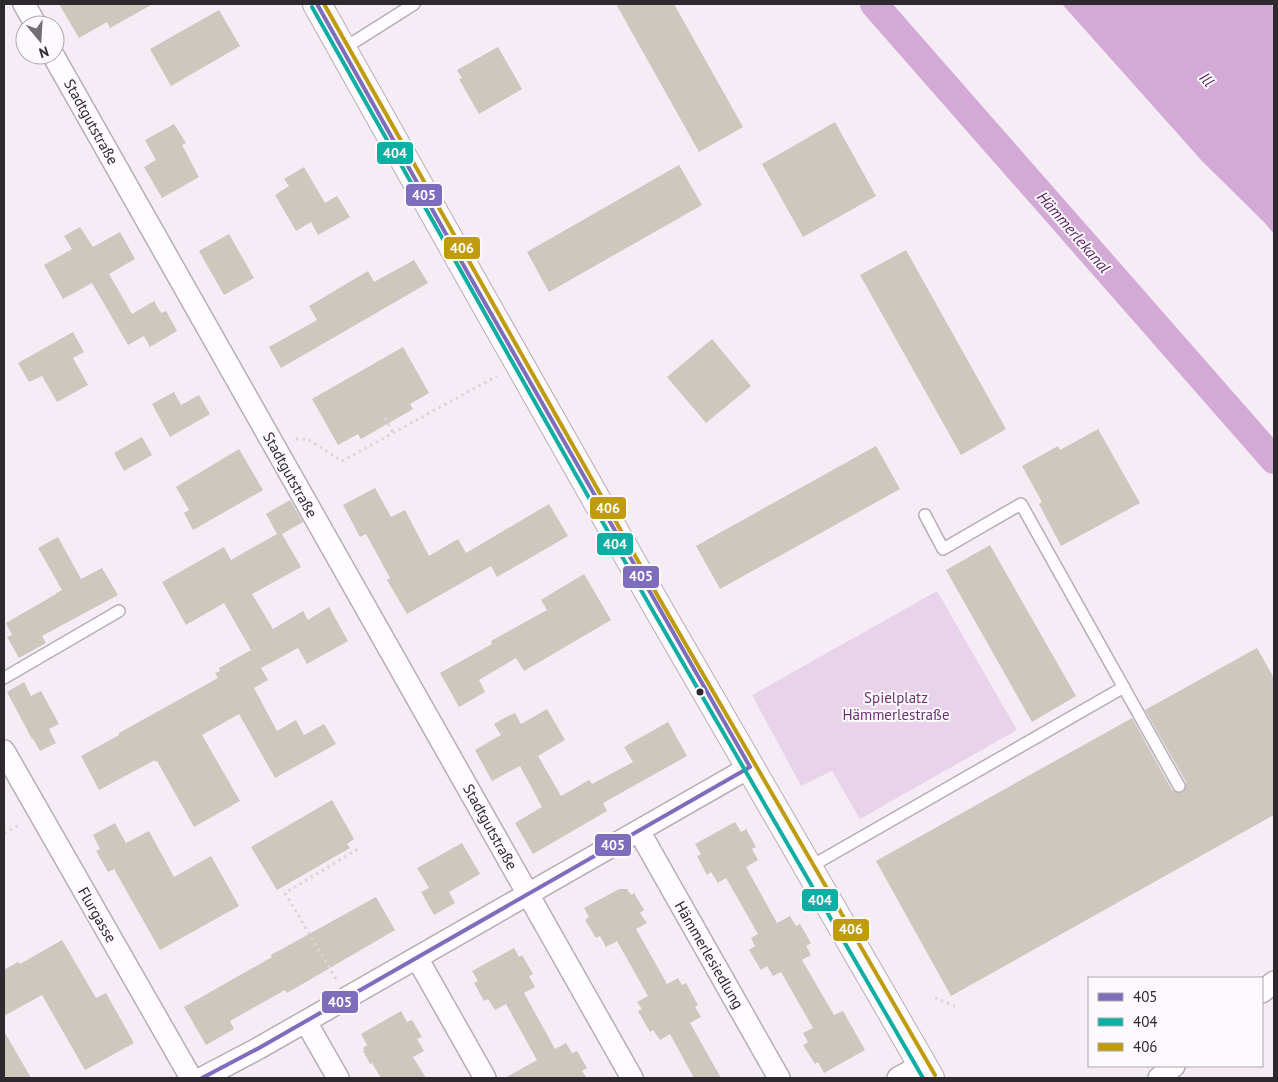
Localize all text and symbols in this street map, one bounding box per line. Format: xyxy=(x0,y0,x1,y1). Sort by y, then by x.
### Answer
north arrow xyxy=(15,15,65,65)
text: N xyxy=(37,42,51,62)
water label: Ill xyxy=(1195,67,1219,91)
street label: Stadtgutstraße xyxy=(60,76,123,168)
line badge: 404 xyxy=(376,141,414,165)
text: 404 xyxy=(383,144,407,162)
line badge: 405 xyxy=(405,183,443,207)
text: 405 xyxy=(412,186,436,204)
water label: Hämmerlekanal xyxy=(1033,187,1115,278)
line badge: 406 xyxy=(443,236,481,260)
text: 406 xyxy=(450,239,474,257)
street label: Stadtgutstraße xyxy=(259,429,322,521)
line badge: 406 xyxy=(589,496,627,520)
text: 406 xyxy=(596,499,620,517)
line badge: 404 xyxy=(596,532,634,556)
text: 404 xyxy=(603,535,627,553)
line badge: 405 xyxy=(622,565,660,589)
text: 405 xyxy=(629,567,653,585)
unlabelled marker xyxy=(695,687,705,697)
park label: Spielplatz Hämmerlestraße xyxy=(842,688,950,724)
street label: Stadtgutstraße xyxy=(459,781,522,873)
line badge: 405 xyxy=(594,833,632,857)
text: 405 xyxy=(601,836,625,854)
street label: Flurgasse xyxy=(74,884,121,946)
line badge: 404 xyxy=(801,888,839,912)
text: 404 xyxy=(808,891,832,909)
street label: Hämmerlesiedlung xyxy=(671,897,748,1012)
line badge: 406 xyxy=(832,918,870,942)
text: 406 xyxy=(839,920,863,938)
legend xyxy=(1088,977,1263,1067)
text: 405 xyxy=(1133,987,1158,1006)
line badge: 405 xyxy=(321,990,359,1014)
text: 405 xyxy=(328,993,352,1011)
text: 404 xyxy=(1133,1012,1158,1031)
text: 406 xyxy=(1133,1037,1158,1056)

